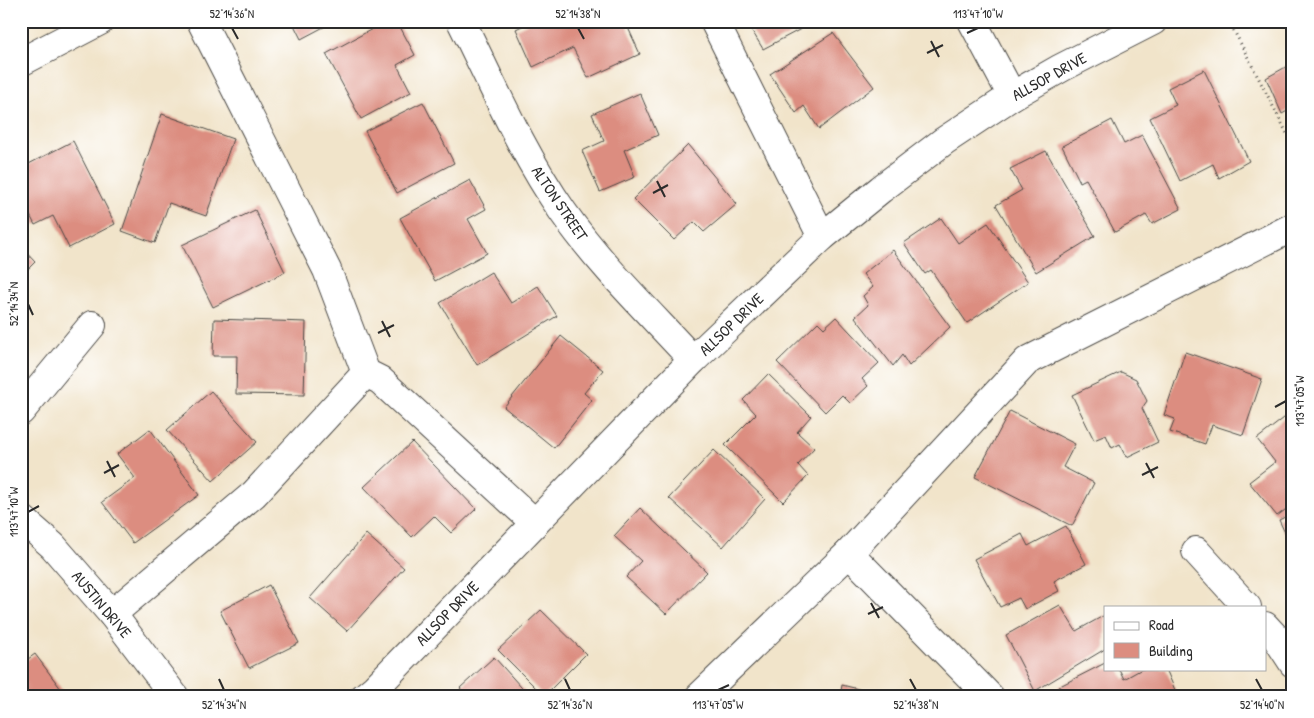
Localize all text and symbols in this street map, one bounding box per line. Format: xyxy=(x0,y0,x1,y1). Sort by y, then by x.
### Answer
text: 52°14'36"N xyxy=(210,5,254,22)
text: 52°14'38"N xyxy=(556,5,600,22)
text: 113°47'10"W xyxy=(953,5,1004,22)
street label: ALLSOP DRIVE xyxy=(1008,46,1090,106)
street label: ALTON STREET xyxy=(527,161,593,245)
text: 52°14'34"N xyxy=(5,282,22,326)
street label: ALLSOP DRIVE xyxy=(694,288,768,360)
text: 113°47'05"W xyxy=(1291,375,1308,426)
text: 113°47'10"W xyxy=(5,486,22,537)
street label: AUSTIN DRIVE xyxy=(67,565,137,643)
street label: ALLSOP DRIVE xyxy=(411,576,483,650)
legend xyxy=(1104,606,1266,670)
text: Road xyxy=(1149,614,1174,635)
text: Building xyxy=(1149,640,1193,661)
text: 52°14'34"N xyxy=(202,696,246,713)
text: 52°14'36"N xyxy=(548,696,592,713)
text: 113°47'05"W xyxy=(693,696,744,713)
text: 52°14'38"N xyxy=(894,696,938,713)
text: 52°14'40"N xyxy=(1240,696,1284,713)

